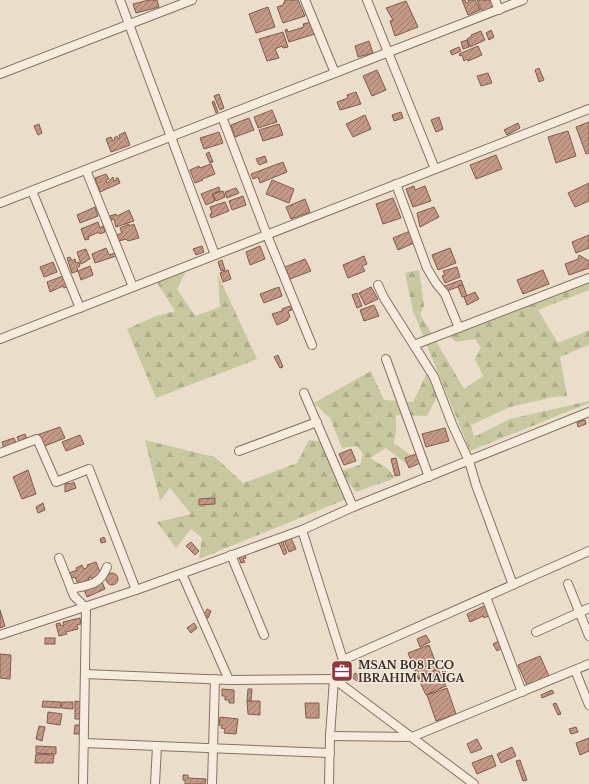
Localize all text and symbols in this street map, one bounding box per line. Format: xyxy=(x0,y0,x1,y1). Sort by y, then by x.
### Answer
office icon: MSAN B08 PCO IBRAHIM MAÏGA xyxy=(329,658,355,684)
place label: MSAN B08 PCO IBRAHIM MAÏGA xyxy=(358,658,466,685)

